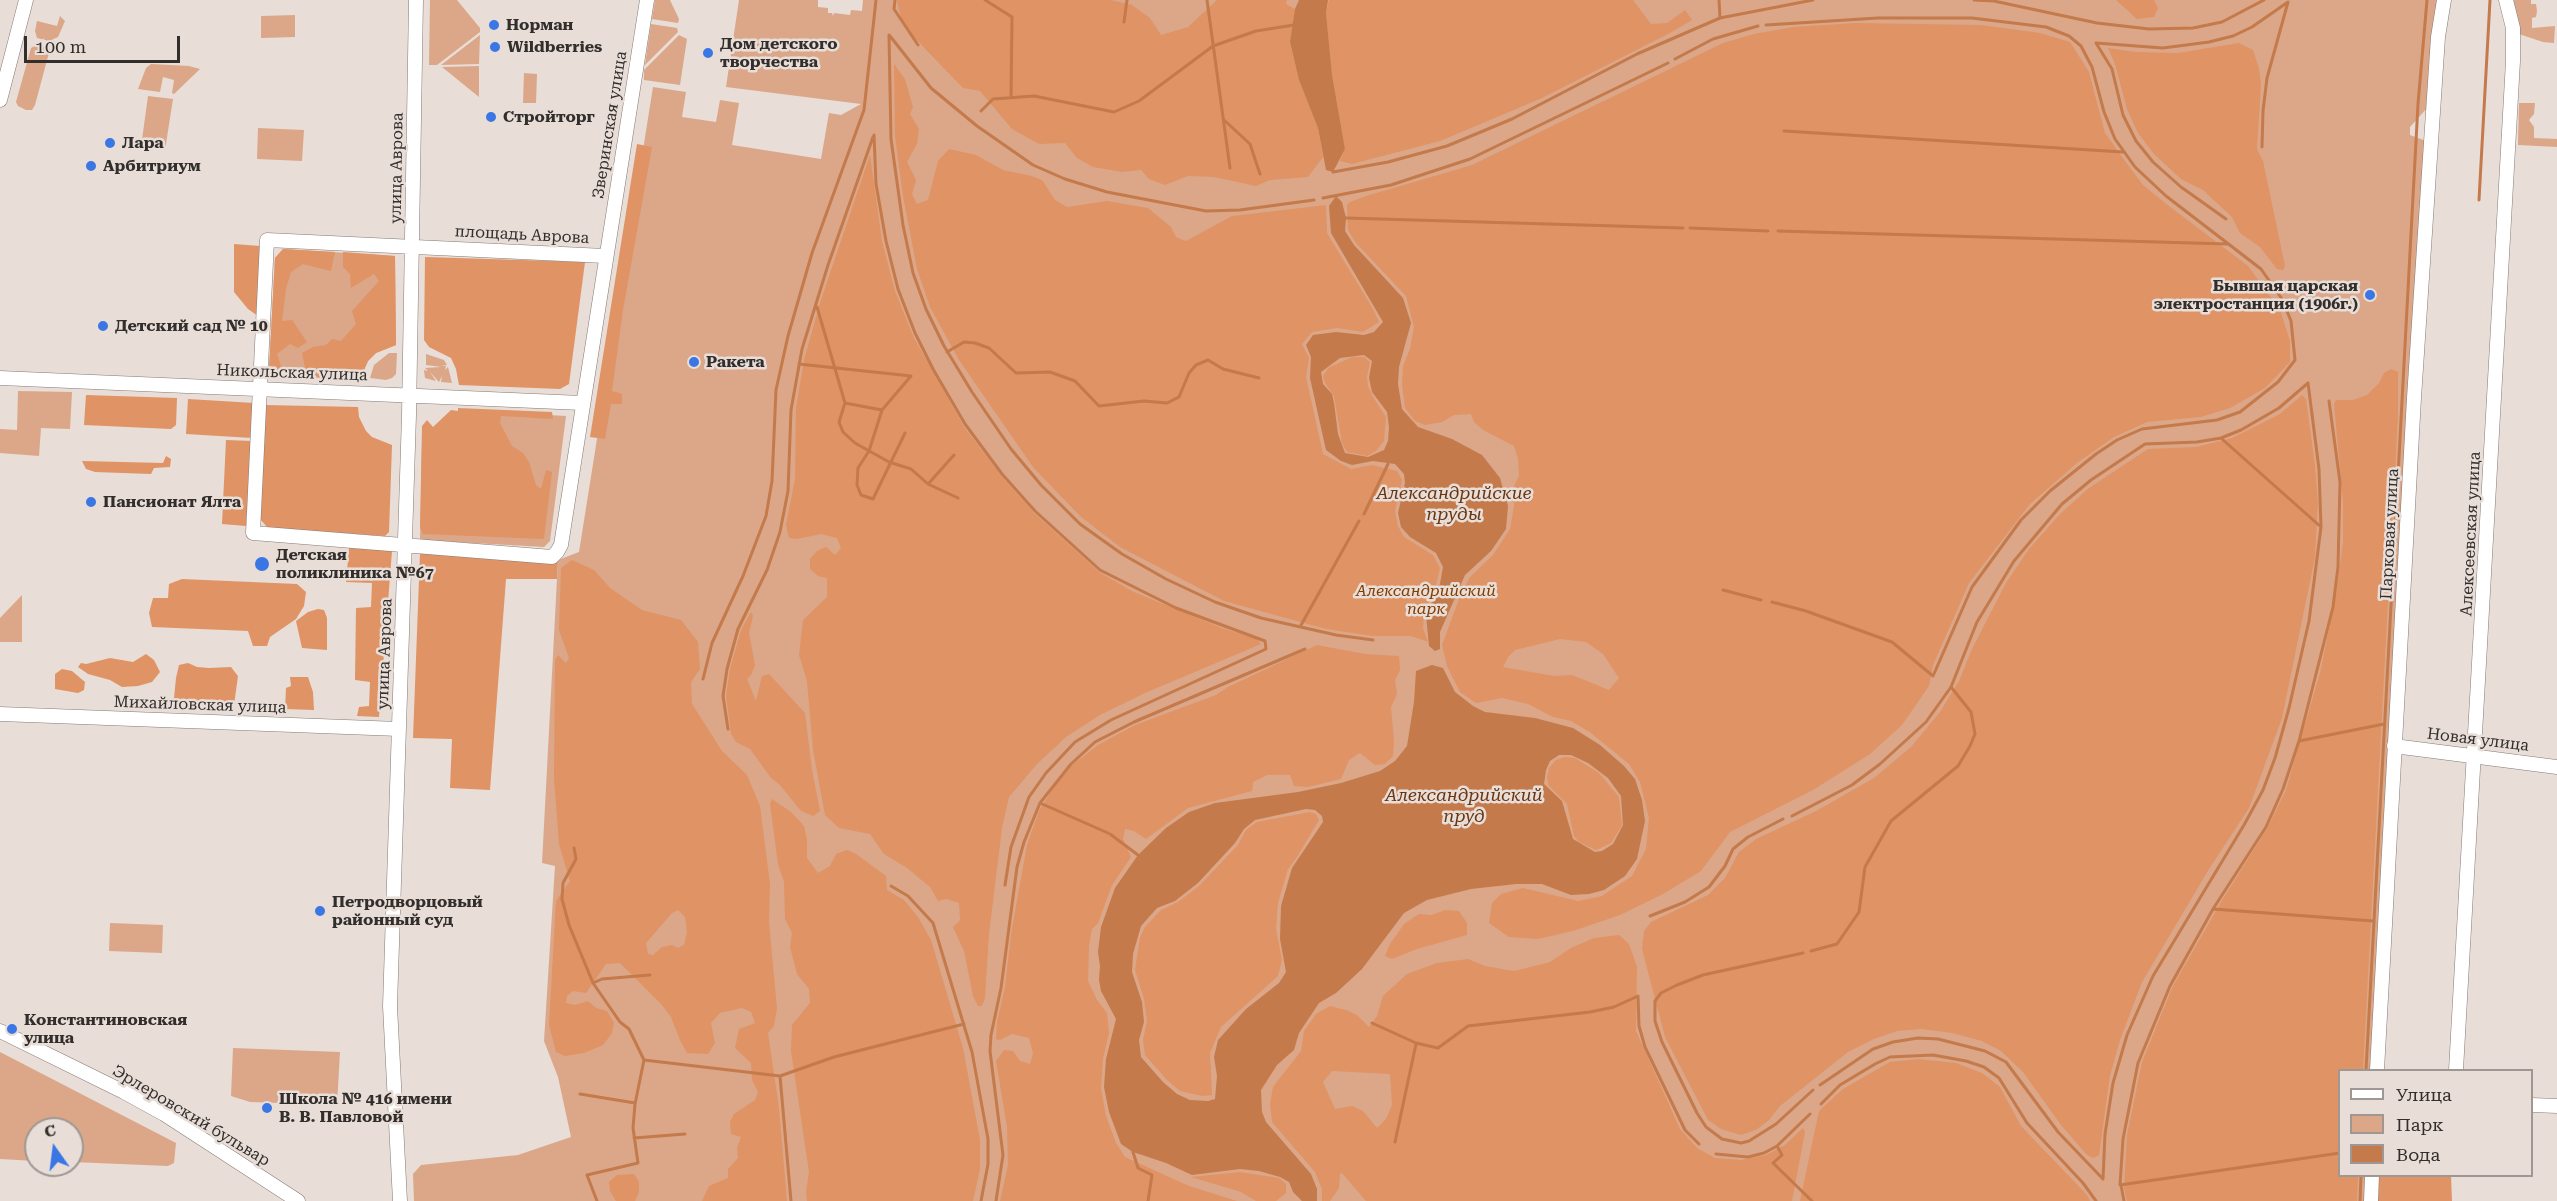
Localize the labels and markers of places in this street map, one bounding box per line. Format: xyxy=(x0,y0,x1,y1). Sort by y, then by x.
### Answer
place label: Норман xyxy=(506,15,573,35)
marker: Норман xyxy=(487,18,501,32)
place label: Дом детского творчества xyxy=(720,34,837,72)
place label: Wildberries xyxy=(507,37,602,57)
marker: Wildberries xyxy=(488,40,502,54)
marker: Дом детского творчества xyxy=(701,46,715,60)
place label: Стройторг xyxy=(503,107,595,127)
marker: Стройторг xyxy=(484,110,498,124)
place label: Лара xyxy=(122,133,164,153)
marker: Лара xyxy=(103,136,117,150)
place label: Арбитриум xyxy=(103,156,201,176)
marker: Арбитриум xyxy=(84,159,98,173)
place label: Бывшая царская электростанция (1906г.) xyxy=(2154,276,2358,314)
marker: Бывшая царская электростанция (1906г.) xyxy=(2363,288,2377,302)
place label: Детский сад № 10 xyxy=(115,316,268,336)
marker: Детский сад № 10 xyxy=(96,319,110,333)
place label: Ракета xyxy=(706,352,765,372)
marker: Ракета xyxy=(687,355,701,369)
place label: Пансионат Ялта xyxy=(103,492,241,512)
marker: Пансионат Ялта xyxy=(84,495,98,509)
place label: Детская поликлиника №67 xyxy=(276,545,434,583)
marker: Детская поликлиника №67 xyxy=(253,555,271,573)
place label: Петродворцовый районный суд xyxy=(332,892,483,930)
marker: Петродворцовый районный суд xyxy=(313,904,327,918)
place label: Константиновская улица xyxy=(24,1010,187,1048)
marker: Константиновская улица xyxy=(5,1022,19,1036)
place label: Школа № 416 имени В. В. Павловой xyxy=(279,1089,452,1127)
marker: Школа № 416 имени В. В. Павловой xyxy=(260,1101,274,1115)

